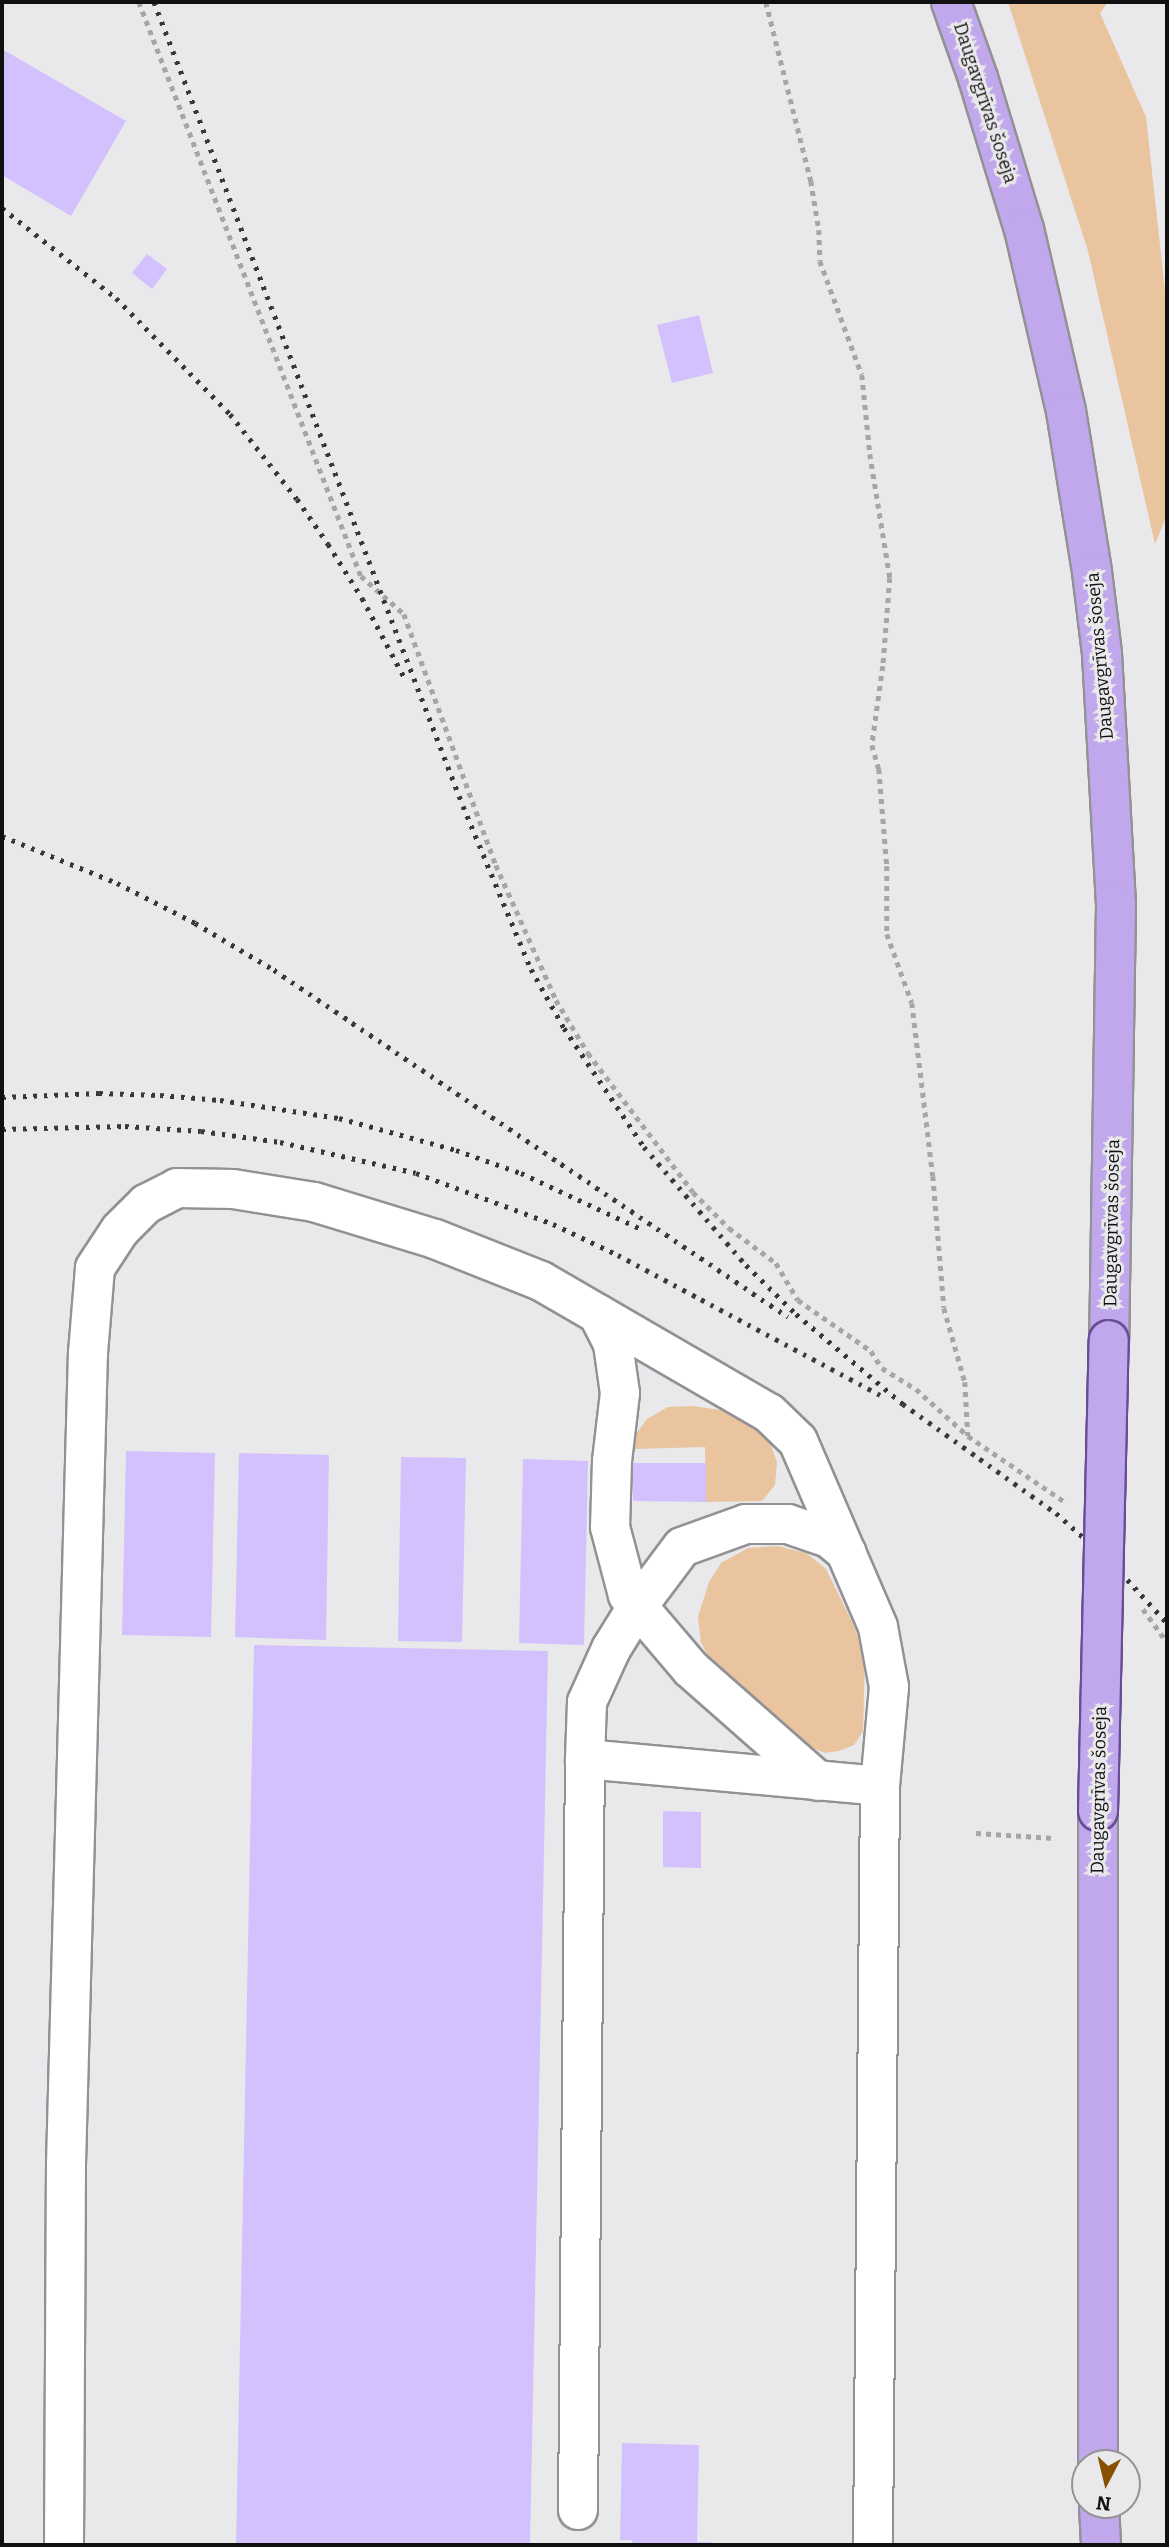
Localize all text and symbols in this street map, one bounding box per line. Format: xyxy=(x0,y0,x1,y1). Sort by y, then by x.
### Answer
street label: Daugavgrīvas šoseja xyxy=(949,20,1021,186)
street label: Daugavgrīvas šoseja xyxy=(1082,572,1118,740)
street label: Daugavgrīvas šoseja xyxy=(1100,1139,1124,1307)
street label: Daugavgrīvas šoseja xyxy=(1087,1706,1111,1874)
north arrow xyxy=(1071,2449,1141,2519)
text: N xyxy=(1095,2491,1112,2516)

